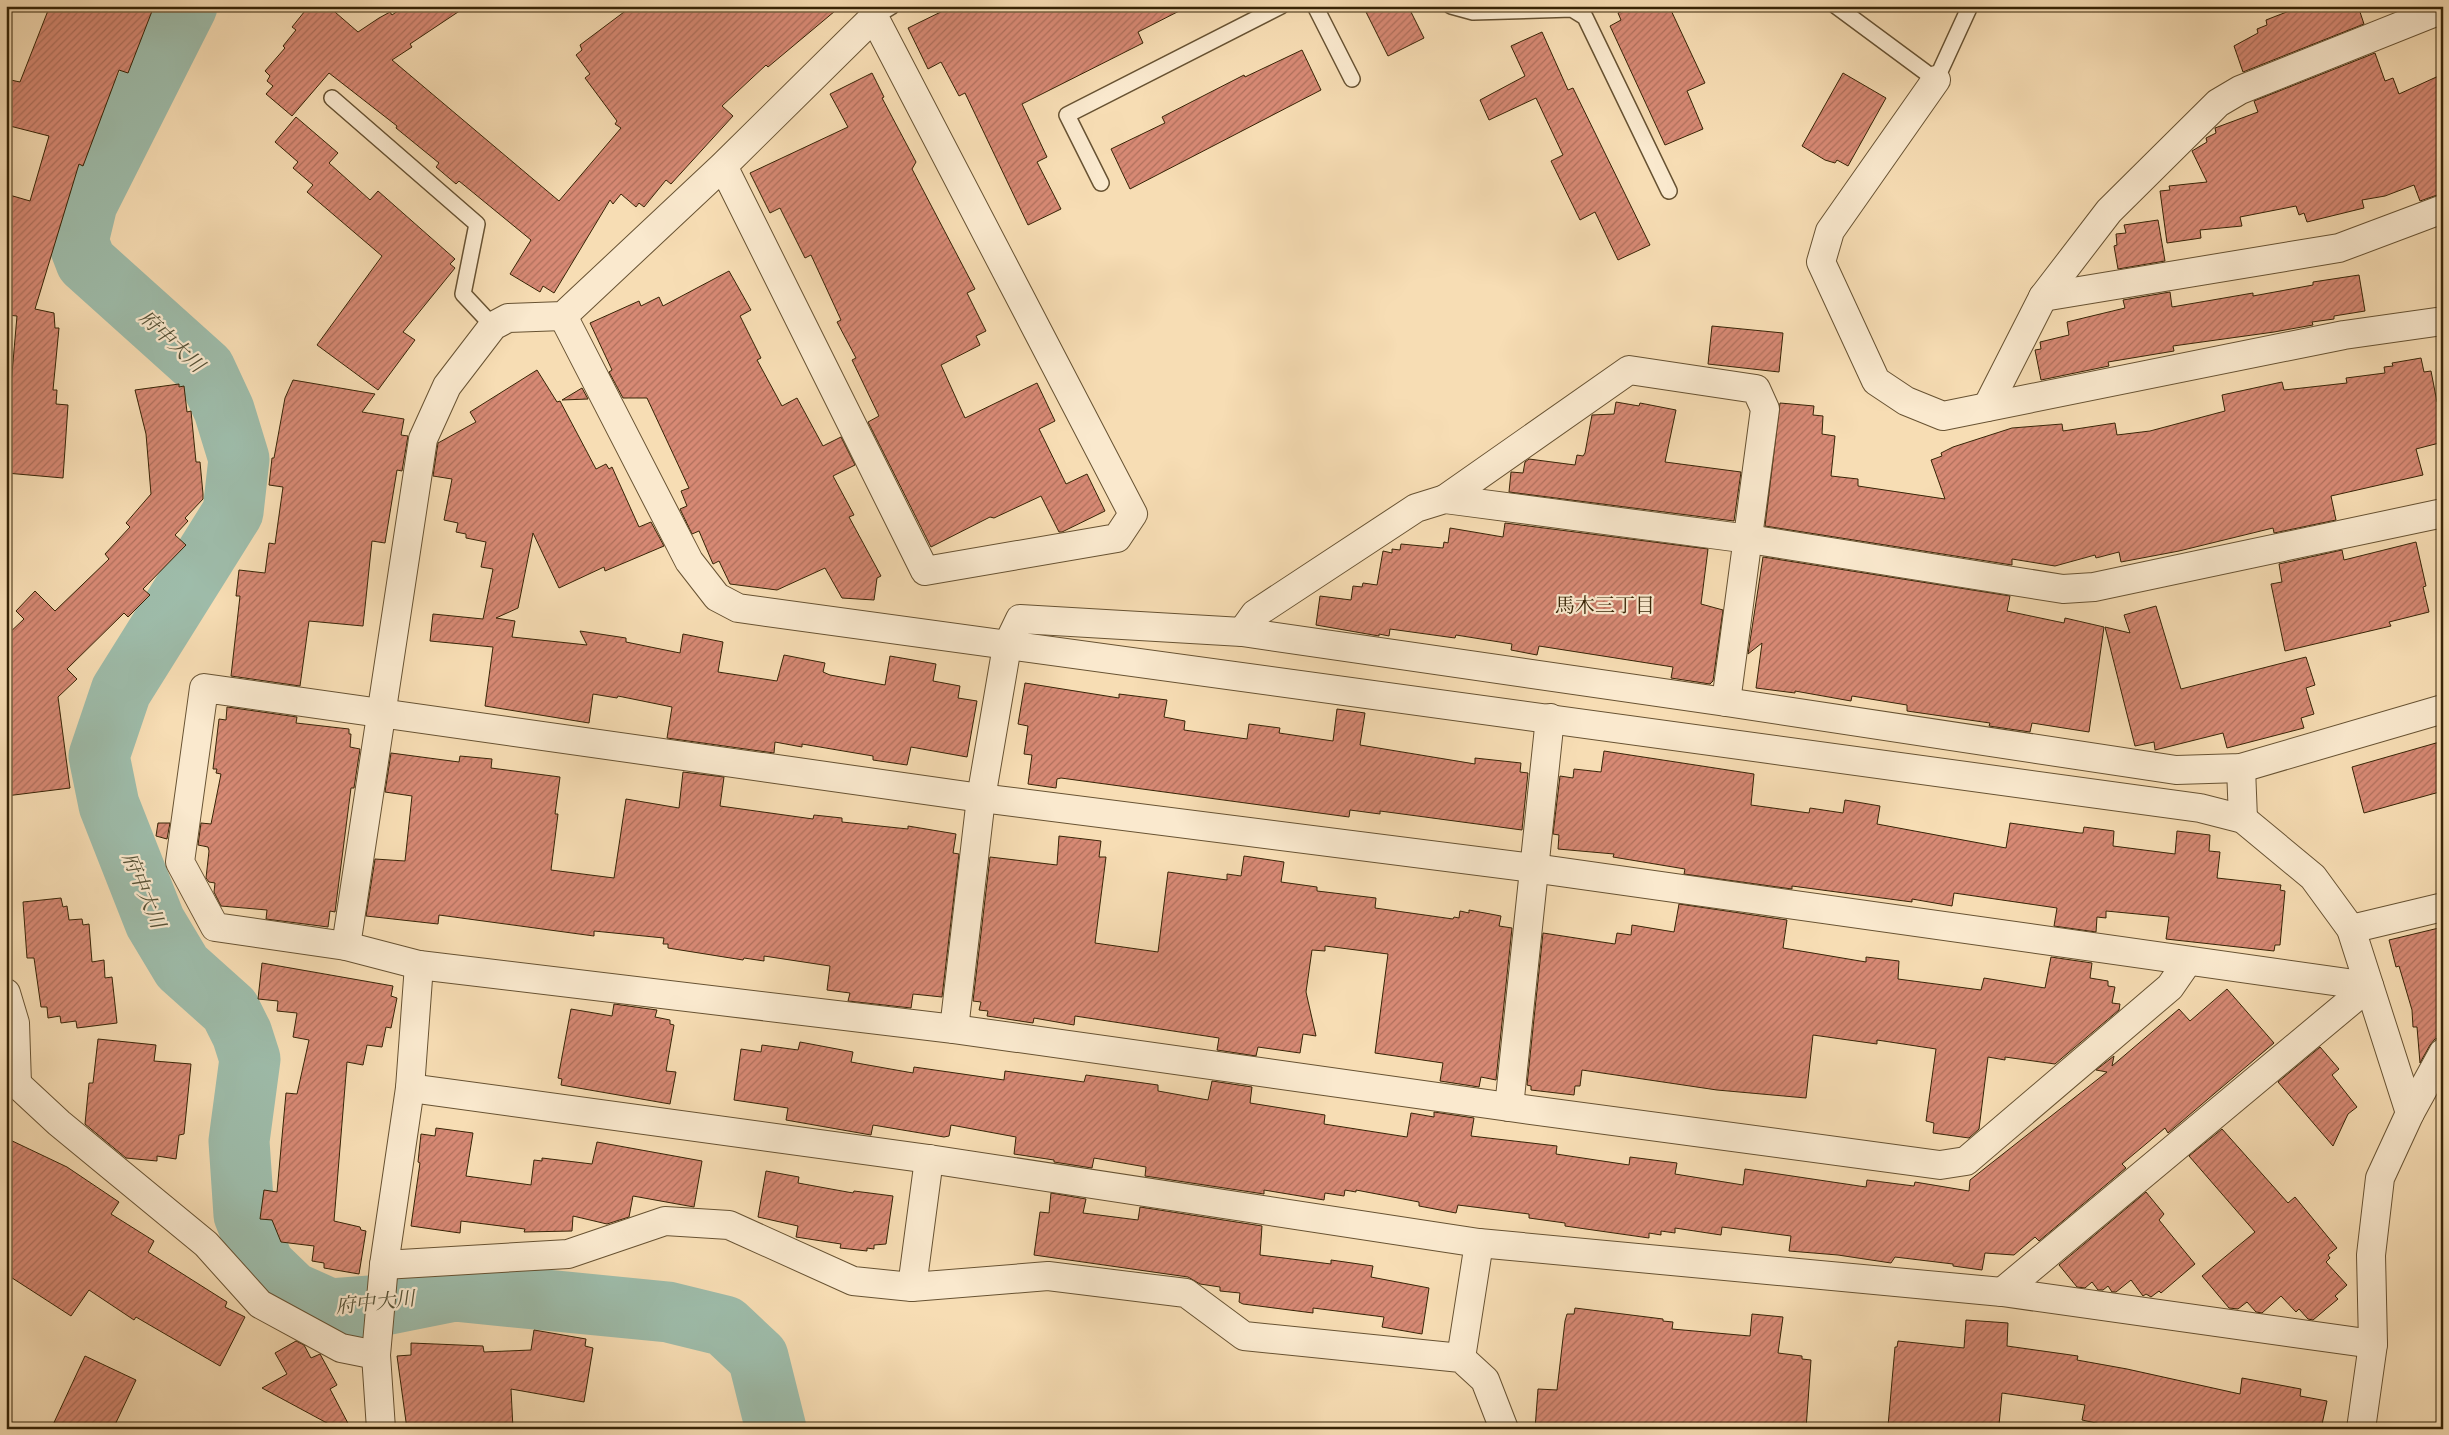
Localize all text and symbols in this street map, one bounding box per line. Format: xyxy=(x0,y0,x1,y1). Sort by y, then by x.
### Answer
water label: 府中大川 xyxy=(133,306,210,380)
district label: 馬木三丁目 xyxy=(1555,594,1655,619)
water label: 府中大川 xyxy=(115,849,171,934)
water label: 府中大川 xyxy=(334,1287,418,1320)

